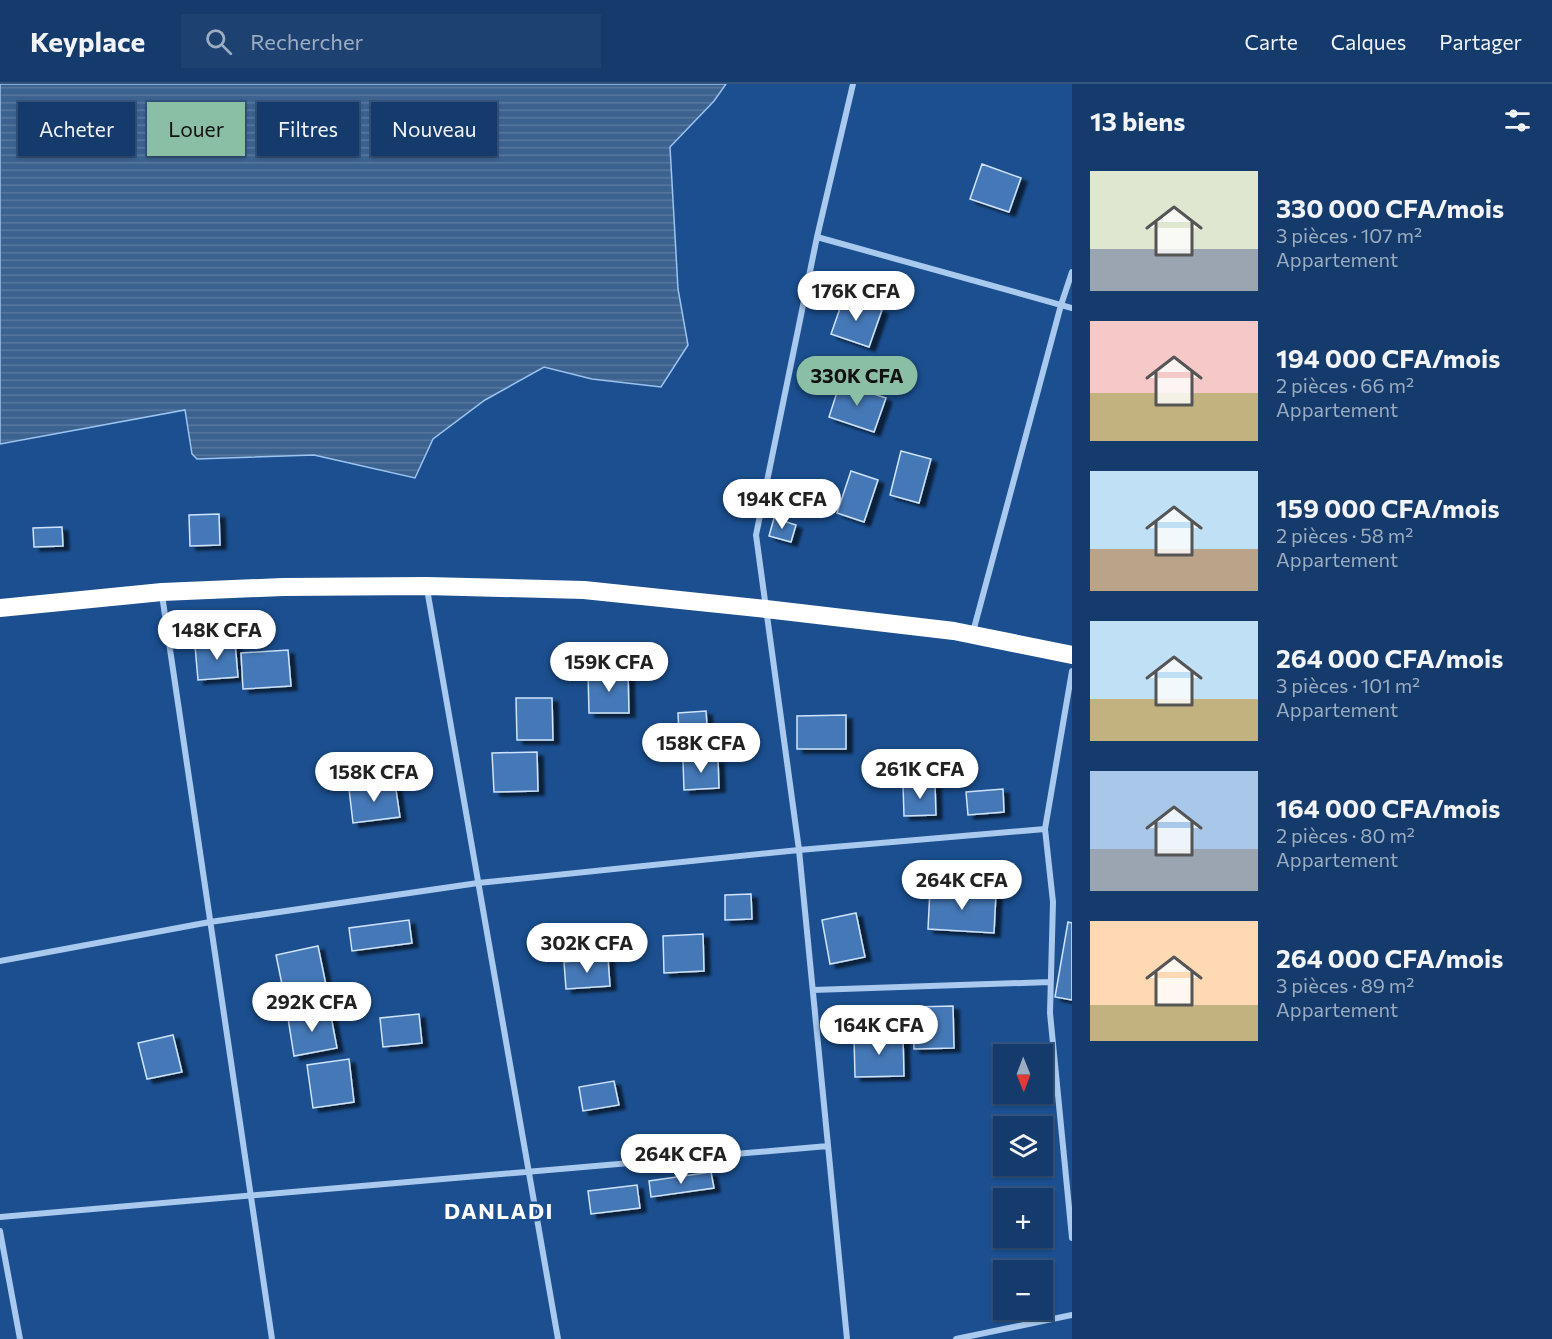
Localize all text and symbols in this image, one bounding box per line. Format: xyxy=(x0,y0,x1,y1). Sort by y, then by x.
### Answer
search box xyxy=(181,14,601,68)
text: Keyplace xyxy=(30,24,145,58)
icon: search xyxy=(202,25,235,58)
text: Rechercher xyxy=(250,28,363,55)
text: Carte xyxy=(1245,29,1298,54)
text: Calques xyxy=(1331,29,1406,54)
text: Partager xyxy=(1439,29,1522,54)
chip: Acheter xyxy=(18,102,135,156)
chip: Louer xyxy=(147,102,245,156)
chip: Filtres xyxy=(257,102,359,156)
chip: Nouveau xyxy=(371,102,497,156)
icon: filters xyxy=(1501,104,1534,137)
text: 13 biens xyxy=(1090,105,1185,136)
text: 330 000 CFA/mois xyxy=(1276,192,1504,223)
icon: home xyxy=(1138,195,1210,267)
text: 3 pièces · 107 m² xyxy=(1276,223,1422,247)
text: Appartement xyxy=(1276,247,1398,271)
pin: 176K CFA xyxy=(794,271,918,322)
text: 176K CFA xyxy=(812,278,900,302)
text: 194 000 CFA/mois xyxy=(1276,342,1500,373)
icon: home xyxy=(1138,345,1210,417)
pin: 330K CFA xyxy=(795,356,919,407)
text: 330K CFA xyxy=(810,363,904,387)
text: 2 pièces · 66 m² xyxy=(1276,373,1414,397)
text: Appartement xyxy=(1276,397,1398,421)
pin: 194K CFA xyxy=(720,479,844,530)
text: 194K CFA xyxy=(737,486,827,510)
text: 159 000 CFA/mois xyxy=(1276,492,1500,523)
icon: home xyxy=(1138,495,1210,567)
text: 2 pièces · 58 m² xyxy=(1276,523,1413,547)
text: Appartement xyxy=(1276,547,1398,571)
pin: 148K CFA xyxy=(155,610,279,661)
text: 148K CFA xyxy=(172,617,262,641)
pin: 159K CFA xyxy=(547,642,671,693)
text: 264 000 CFA/mois xyxy=(1276,642,1503,673)
icon: home xyxy=(1138,645,1210,717)
text: 159K CFA xyxy=(564,649,654,673)
text: 3 pièces · 101 m² xyxy=(1276,673,1420,697)
text: Appartement xyxy=(1276,697,1398,721)
pin: 158K CFA xyxy=(639,723,763,774)
text: 158K CFA xyxy=(656,730,746,754)
pin: 261K CFA xyxy=(858,749,982,800)
pin: 158K CFA xyxy=(312,752,436,803)
text: 261K CFA xyxy=(875,756,965,780)
text: 158K CFA xyxy=(329,759,419,783)
text: 164 000 CFA/mois xyxy=(1276,792,1500,823)
icon: home xyxy=(1138,795,1210,867)
text: 2 pièces · 80 m² xyxy=(1276,823,1415,847)
text: Appartement xyxy=(1276,847,1398,871)
pin: 264K CFA xyxy=(900,860,1024,911)
text: 264K CFA xyxy=(916,867,1008,891)
pin: 302K CFA xyxy=(525,923,649,974)
text: 302K CFA xyxy=(541,930,633,954)
text: 264 000 CFA/mois xyxy=(1276,942,1503,973)
icon: home xyxy=(1138,945,1210,1017)
text: 3 pièces · 89 m² xyxy=(1276,973,1414,997)
pin: 292K CFA xyxy=(250,982,374,1033)
text: 292K CFA xyxy=(266,989,358,1013)
text: Appartement xyxy=(1276,997,1398,1021)
pin: 164K CFA xyxy=(817,1005,941,1056)
text: 164K CFA xyxy=(834,1012,924,1036)
north arrow xyxy=(993,1044,1053,1104)
map controls xyxy=(993,1044,1053,1320)
button: layers xyxy=(993,1116,1053,1176)
pin: 264K CFA xyxy=(619,1134,743,1185)
text: 264K CFA xyxy=(635,1141,727,1165)
button: + xyxy=(993,1188,1053,1248)
district label: DANLADI xyxy=(444,1197,554,1224)
button: − xyxy=(993,1260,1053,1320)

